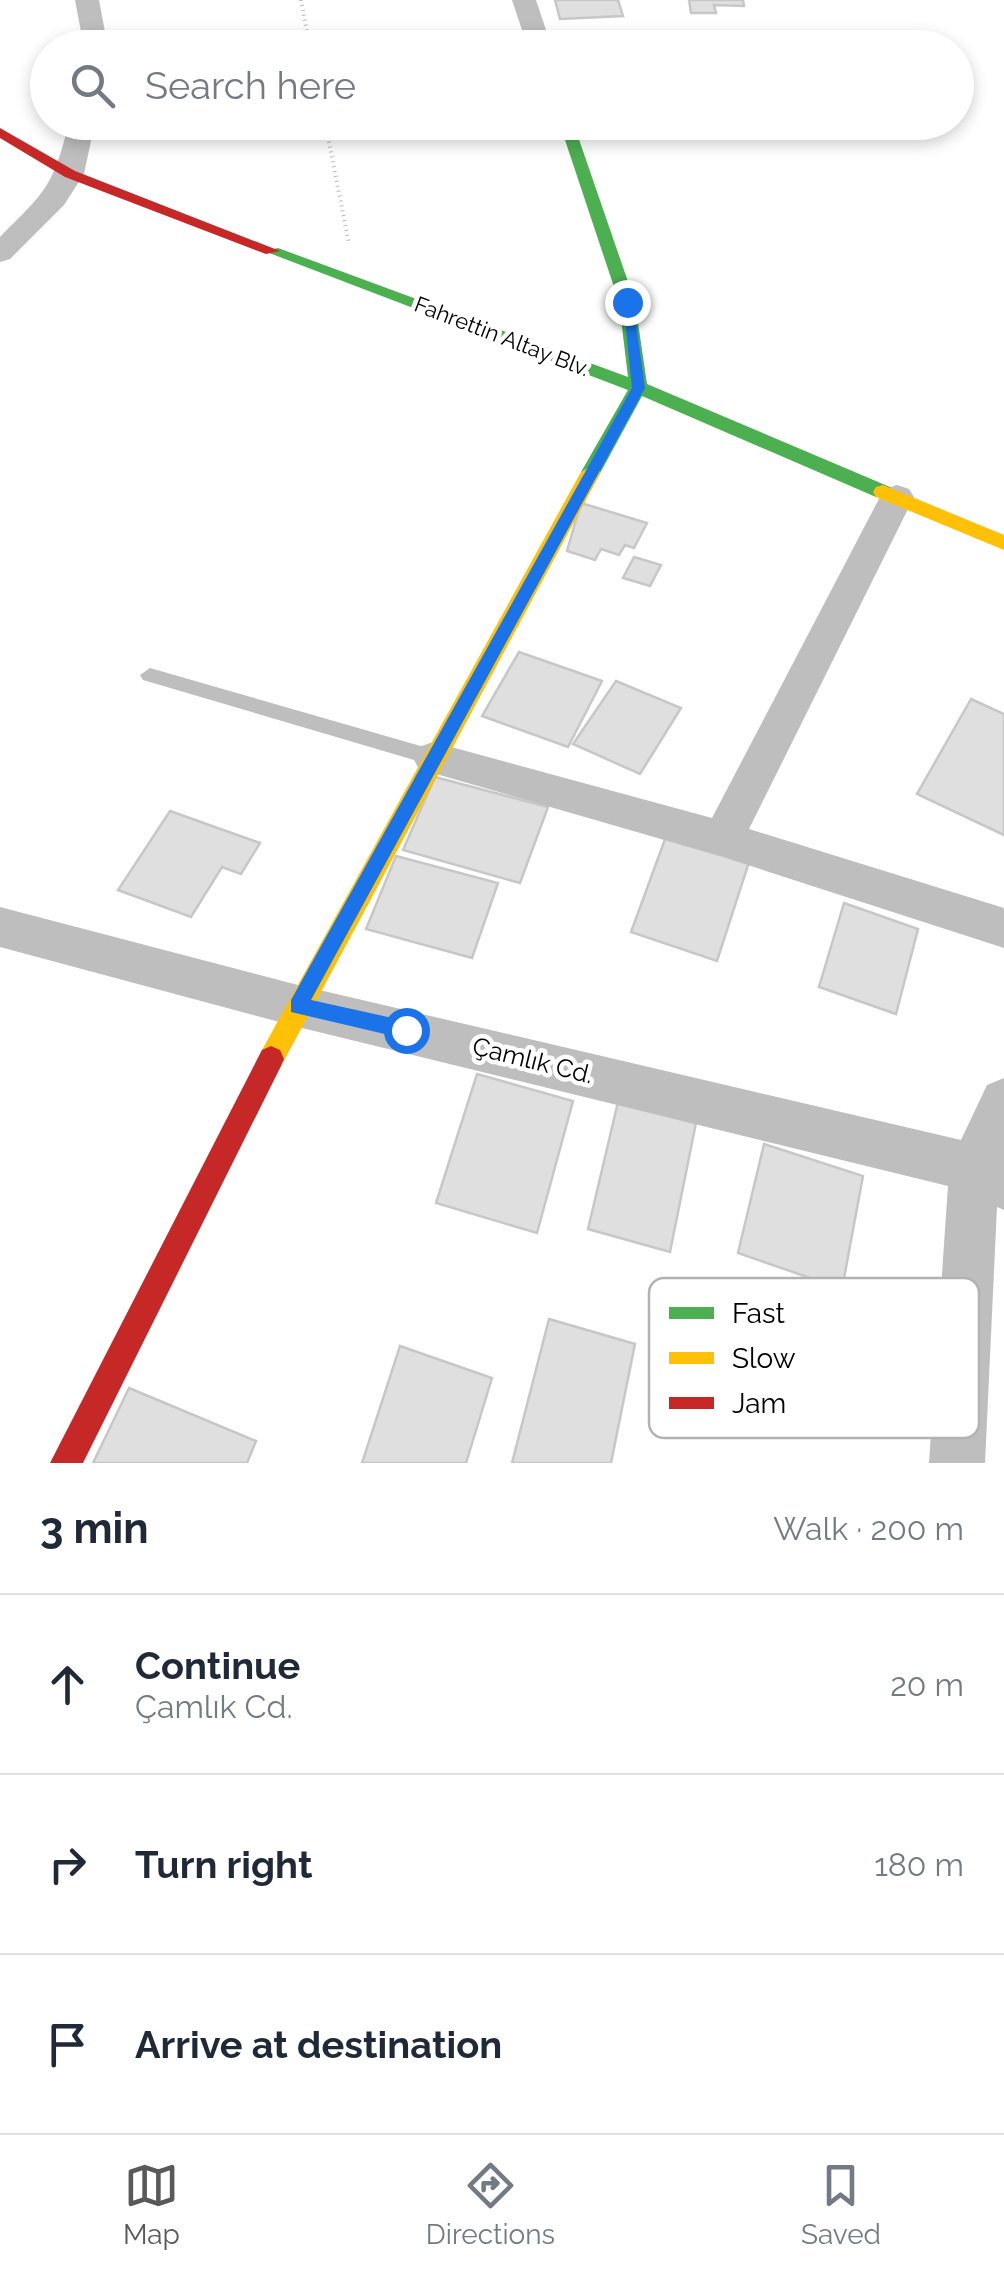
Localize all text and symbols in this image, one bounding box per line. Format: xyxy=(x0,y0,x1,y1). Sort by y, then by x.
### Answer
search box xyxy=(30,30,974,140)
icon: search xyxy=(65,58,120,113)
text: Search here xyxy=(145,63,356,108)
route end xyxy=(605,280,651,326)
street label: Fahrettin Altay Blv. xyxy=(411,291,593,381)
route start xyxy=(384,1008,430,1054)
street label: Çamlık Cd. xyxy=(470,1031,596,1089)
legend xyxy=(649,1278,979,1438)
text: Fast xyxy=(732,1297,785,1330)
text: Slow xyxy=(732,1342,796,1375)
text: Jam xyxy=(732,1387,786,1420)
text: 3 min xyxy=(40,1504,149,1553)
text: Walk · 200 m xyxy=(773,1510,964,1547)
text: Continue xyxy=(135,1643,300,1688)
icon: ahead xyxy=(40,1657,95,1712)
text: 20 m xyxy=(890,1666,964,1703)
text: Çamlık Cd. xyxy=(135,1688,293,1725)
icon: right xyxy=(40,1837,95,1892)
text: Turn right xyxy=(135,1842,312,1887)
text: 180 m xyxy=(874,1846,964,1883)
icon: arrive xyxy=(40,2017,95,2072)
text: Arrive at destination xyxy=(135,2022,502,2067)
tab: Map xyxy=(123,2158,180,2251)
tab: Directions xyxy=(426,2158,555,2251)
tab: Saved xyxy=(801,2158,881,2251)

